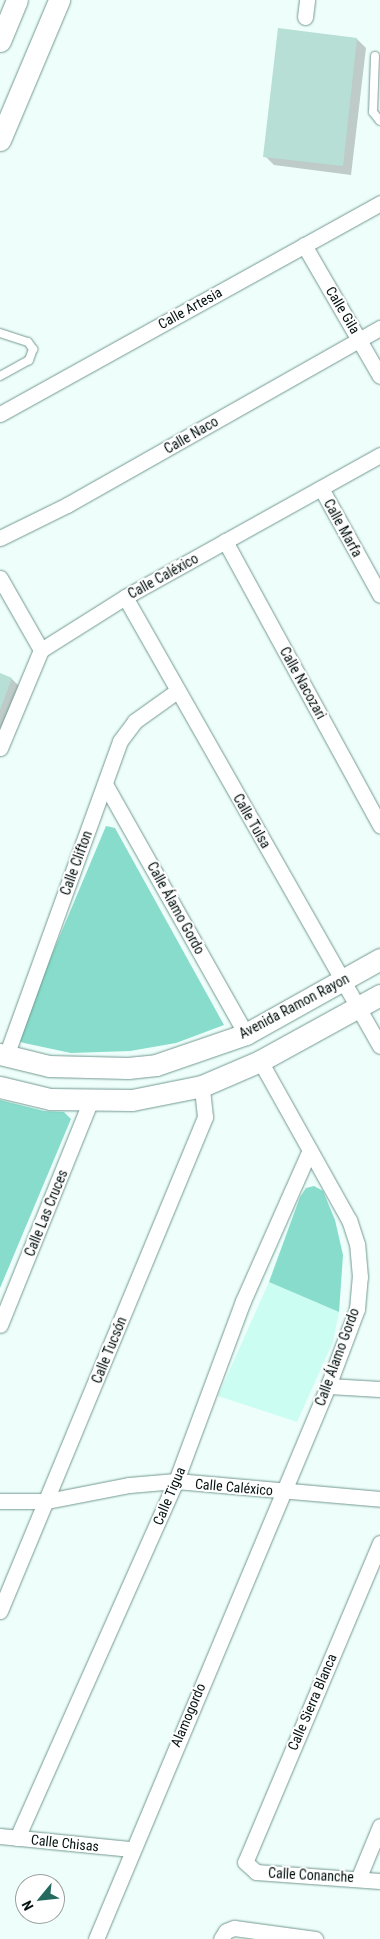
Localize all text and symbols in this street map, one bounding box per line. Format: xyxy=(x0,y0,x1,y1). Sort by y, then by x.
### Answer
street label: Calle Gila xyxy=(322,283,364,337)
street label: Calle Artesia xyxy=(155,284,225,332)
street label: Calle Naco xyxy=(161,413,221,457)
street label: Calle Marfa xyxy=(320,496,366,560)
street label: Calle Caléxico xyxy=(125,550,201,602)
street label: Calle Nacozari xyxy=(276,644,330,722)
street label: Calle Tulsa xyxy=(230,791,274,851)
street label: Calle Clifton xyxy=(57,828,95,898)
street label: Calle Álamo Gordo xyxy=(144,859,208,957)
street label: Avenida Ramon Rayon xyxy=(236,970,352,1042)
street label: Calle Las Cruces xyxy=(21,1167,71,1259)
street label: Calle Álamo Gordo xyxy=(311,1306,363,1408)
street label: Calle Tucsón xyxy=(88,1314,130,1386)
street label: Calle Tigua xyxy=(149,1464,189,1528)
street label: Calle Caléxico xyxy=(194,1475,274,1499)
street label: Calle Sierra Blanca xyxy=(284,1651,340,1753)
street label: Alamogordo xyxy=(167,1681,209,1749)
street label: Calle Chisas xyxy=(30,1831,100,1855)
street label: Calle Conanche xyxy=(268,1864,354,1886)
north arrow xyxy=(15,1874,65,1924)
text: N xyxy=(19,1898,37,1913)

